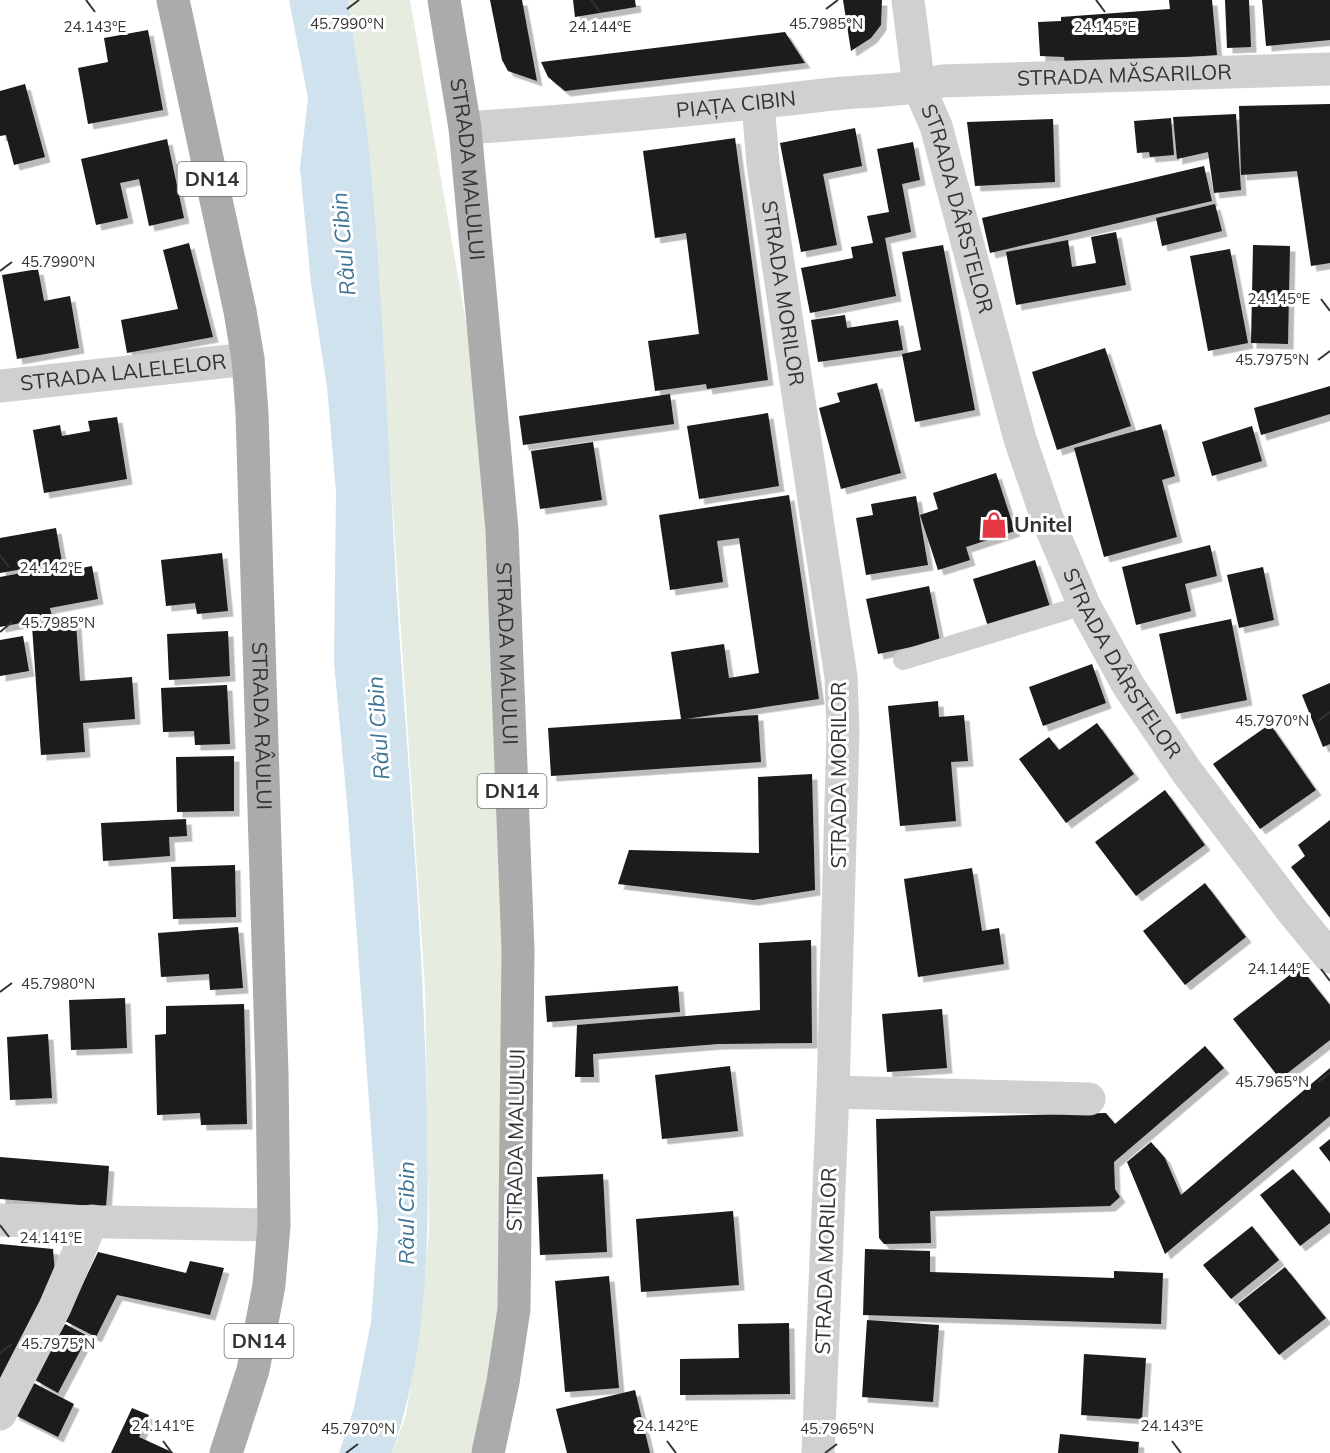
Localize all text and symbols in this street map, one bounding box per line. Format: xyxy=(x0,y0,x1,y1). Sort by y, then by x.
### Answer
text: 45.7990°N xyxy=(310,14,384,33)
text: 45.7985°N xyxy=(789,14,863,33)
text: 24.143°E xyxy=(64,17,127,36)
text: 24.144°E xyxy=(569,17,632,36)
text: 24.145°E xyxy=(1074,17,1137,36)
street label: STRADA MĂSARILOR xyxy=(1017,58,1232,91)
street label: STRADA MALULUI xyxy=(445,76,491,261)
street label: PIAȚA CIBIN xyxy=(675,84,797,123)
street label: STRADA DÂRSTELOR xyxy=(916,100,1000,316)
road number: DN14 xyxy=(178,162,246,196)
water label: Râul Cibin xyxy=(325,191,361,297)
street label: STRADA MORILOR xyxy=(757,199,811,388)
text: 45.7990°N xyxy=(21,252,95,271)
text: 24.145°E xyxy=(1248,289,1311,308)
street label: STRADA LALELELOR xyxy=(19,347,228,396)
text: 45.7975°N xyxy=(1235,350,1309,369)
shop icon: Unitel xyxy=(979,510,1009,540)
place label: Unitel xyxy=(1014,511,1073,537)
text: 24.142°E xyxy=(20,558,83,577)
street label: STRADA MALULUI xyxy=(491,562,524,745)
street label: STRADA DÂRSTELOR xyxy=(1058,564,1188,763)
text: 45.7985°N xyxy=(21,613,95,632)
street label: STRADA RÂULUI xyxy=(247,641,278,810)
water label: Râul Cibin xyxy=(360,675,396,781)
street label: STRADA MORILOR xyxy=(825,681,851,869)
text: 45.7970°N xyxy=(1235,711,1309,730)
road number: DN14 xyxy=(478,774,546,808)
text: 24.144°E xyxy=(1248,959,1311,978)
text: 45.7980°N xyxy=(21,974,95,993)
street label: STRADA MALULUI xyxy=(500,1048,530,1232)
text: 45.7965°N xyxy=(1235,1072,1309,1091)
water label: Râul Cibin xyxy=(392,1161,420,1265)
street label: STRADA MORILOR xyxy=(809,1167,841,1355)
text: 24.141°E xyxy=(20,1228,83,1247)
road number: DN14 xyxy=(224,1324,294,1358)
text: 45.7975°N xyxy=(21,1334,95,1353)
text: 24.141°E xyxy=(132,1416,195,1435)
text: 24.142°E xyxy=(636,1416,699,1435)
text: 24.143°E xyxy=(1141,1416,1204,1435)
text: 45.7970°N xyxy=(321,1419,395,1438)
text: 45.7965°N xyxy=(800,1419,874,1438)

